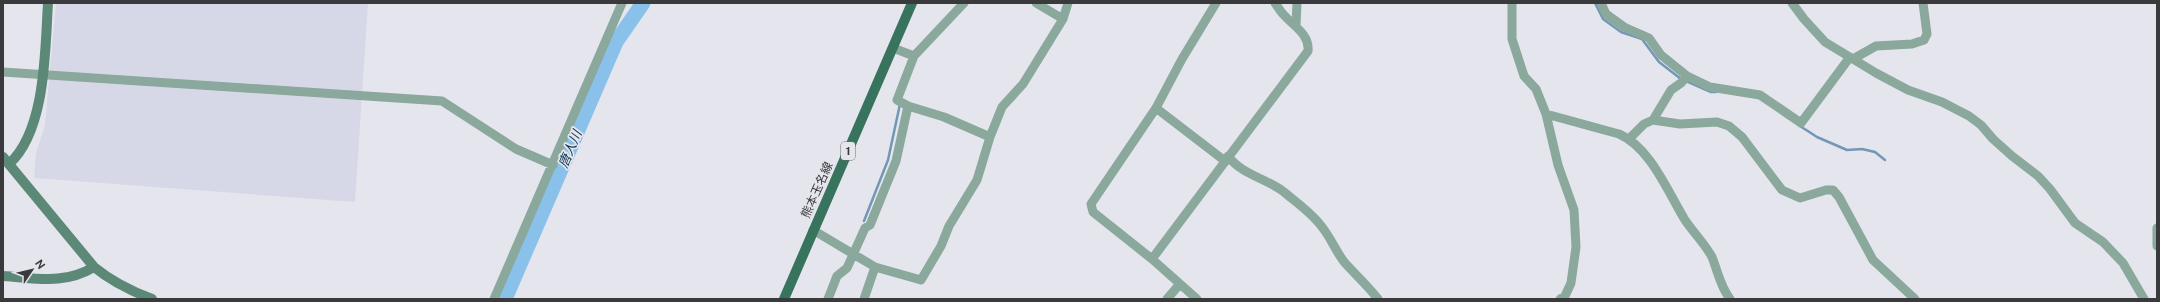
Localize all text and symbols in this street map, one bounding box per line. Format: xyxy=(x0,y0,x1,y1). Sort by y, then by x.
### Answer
water label: 唐人川 xyxy=(555,126,585,170)
road number: 1 xyxy=(841,142,855,160)
street label: 熊本玉名線 xyxy=(798,160,836,220)
north arrow xyxy=(12,250,52,290)
text: N xyxy=(33,257,48,271)

